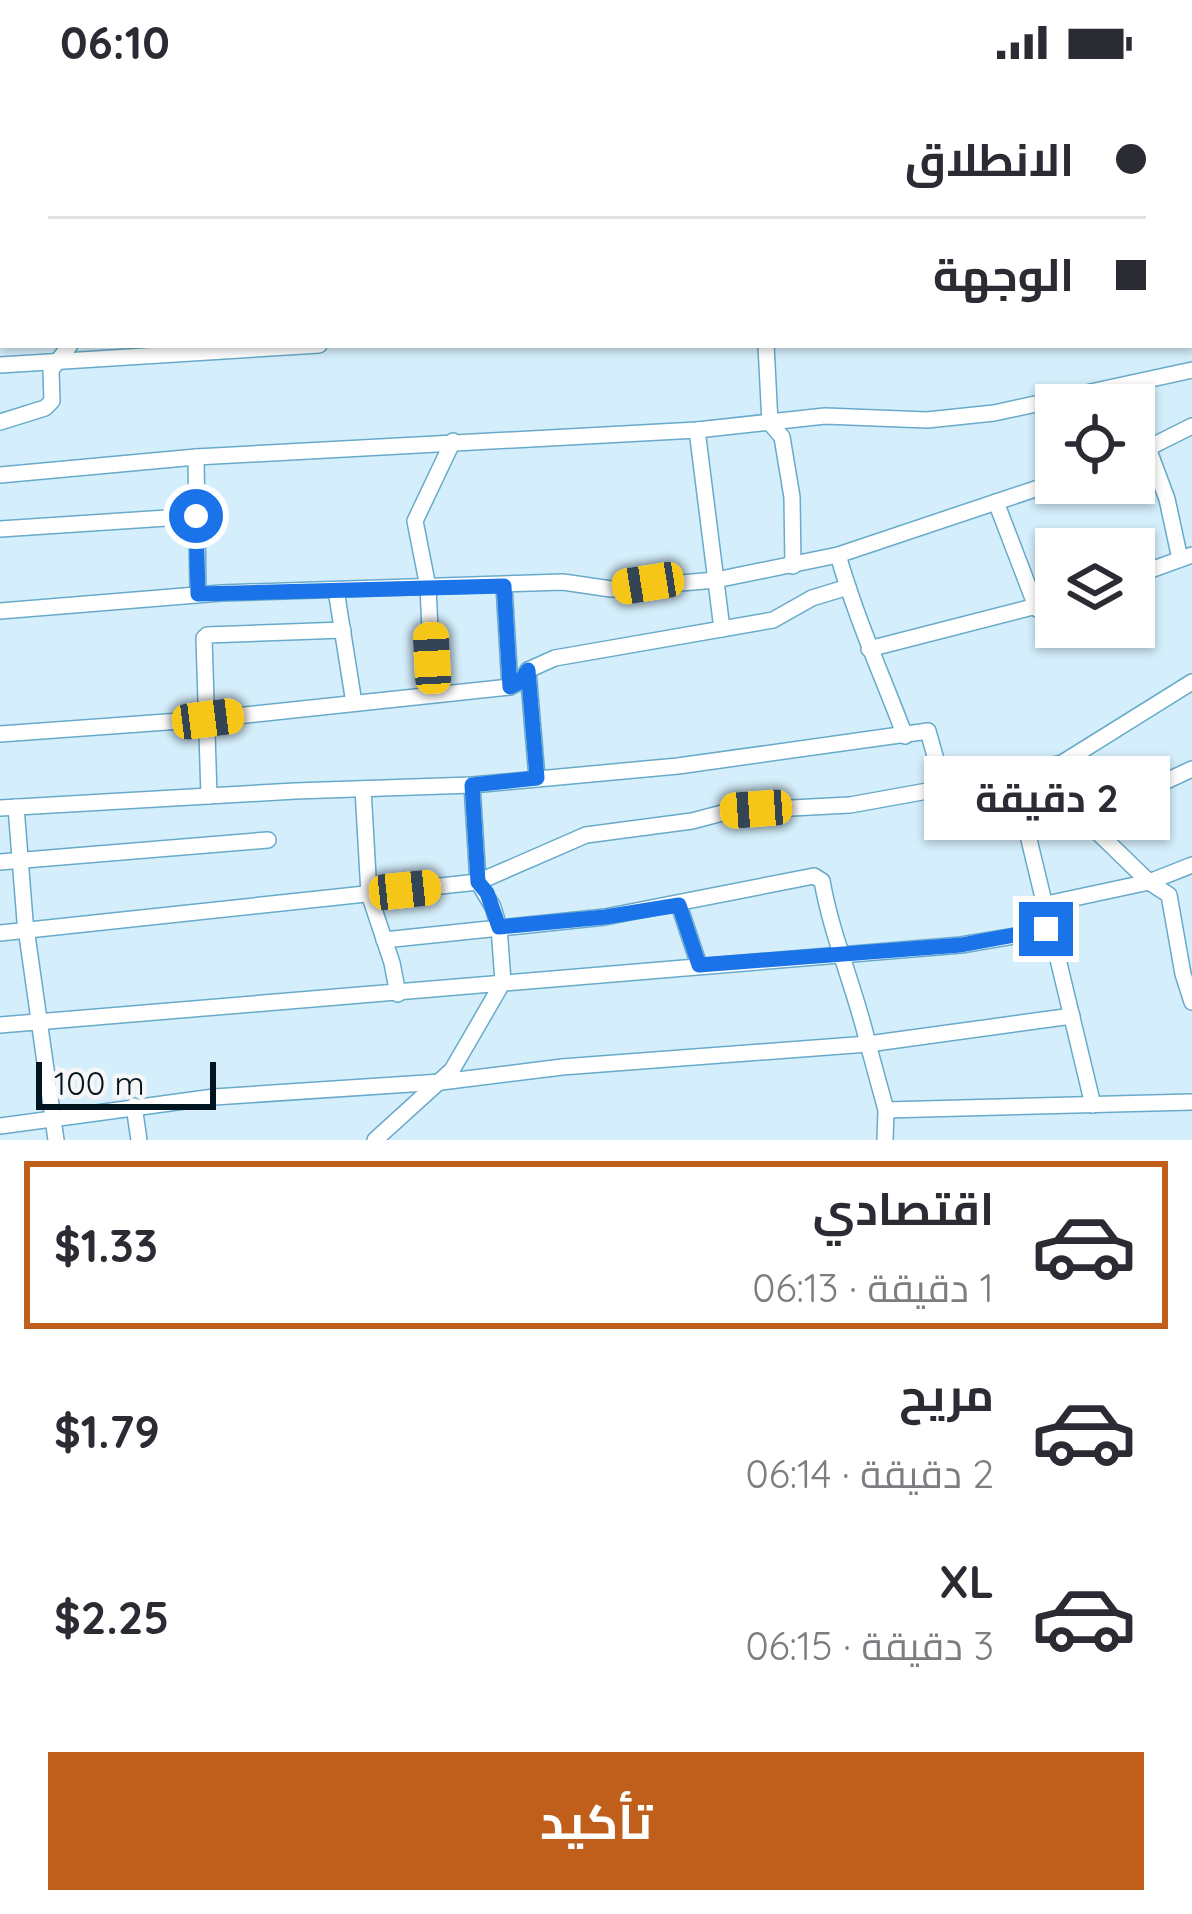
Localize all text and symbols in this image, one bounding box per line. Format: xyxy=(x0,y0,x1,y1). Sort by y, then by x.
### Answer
text: 06:10 xyxy=(60,14,170,70)
text: الانطلاق xyxy=(905,131,1074,187)
text: الوجهة xyxy=(933,246,1074,302)
map controls xyxy=(1035,384,1155,648)
button: locate xyxy=(1035,384,1155,504)
route start xyxy=(169,489,223,543)
button: layers xyxy=(1035,528,1155,648)
car xyxy=(610,560,686,606)
car xyxy=(412,621,452,695)
car xyxy=(170,697,246,741)
callout: 2 دقيقة xyxy=(923,755,1169,839)
text: 2 دقيقة xyxy=(975,773,1119,822)
car xyxy=(719,789,793,829)
car xyxy=(367,868,443,912)
route end xyxy=(1019,902,1073,956)
scale bar xyxy=(36,1056,216,1109)
text: 100 m xyxy=(54,1062,145,1103)
text: اقتصادي xyxy=(813,1180,994,1236)
icon: car xyxy=(1030,1191,1138,1299)
text: $1.33 xyxy=(54,1217,158,1273)
text: 1 دقيقة · 06:13 xyxy=(752,1263,994,1312)
text: مريح xyxy=(899,1366,994,1422)
icon: car xyxy=(1030,1377,1138,1485)
text: $1.79 xyxy=(54,1403,160,1459)
text: 2 دقيقة · 06:14 xyxy=(746,1449,994,1498)
text: XL xyxy=(939,1553,994,1609)
icon: car xyxy=(1030,1563,1138,1671)
text: $2.25 xyxy=(54,1589,169,1645)
text: 3 دقيقة · 06:15 xyxy=(745,1621,994,1670)
button: تأكيد xyxy=(48,1752,1144,1890)

